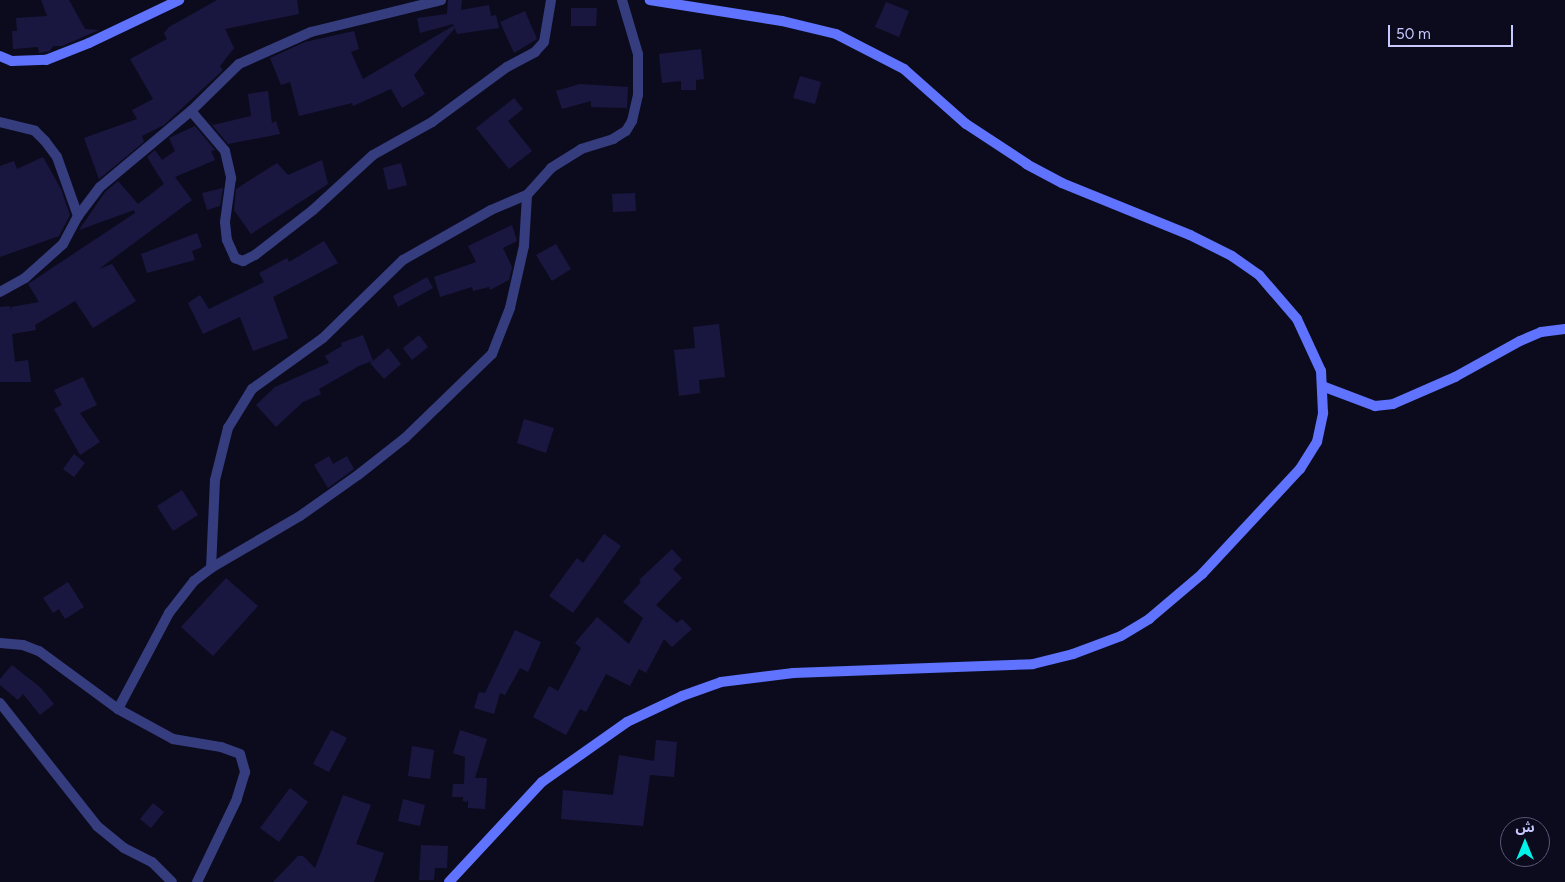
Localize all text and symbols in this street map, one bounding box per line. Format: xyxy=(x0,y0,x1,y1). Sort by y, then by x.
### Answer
scale bar xyxy=(1390,15,1515,47)
text: 50 m xyxy=(1396,25,1431,43)
north arrow xyxy=(1500,817,1550,867)
text: ش xyxy=(1515,819,1535,836)

